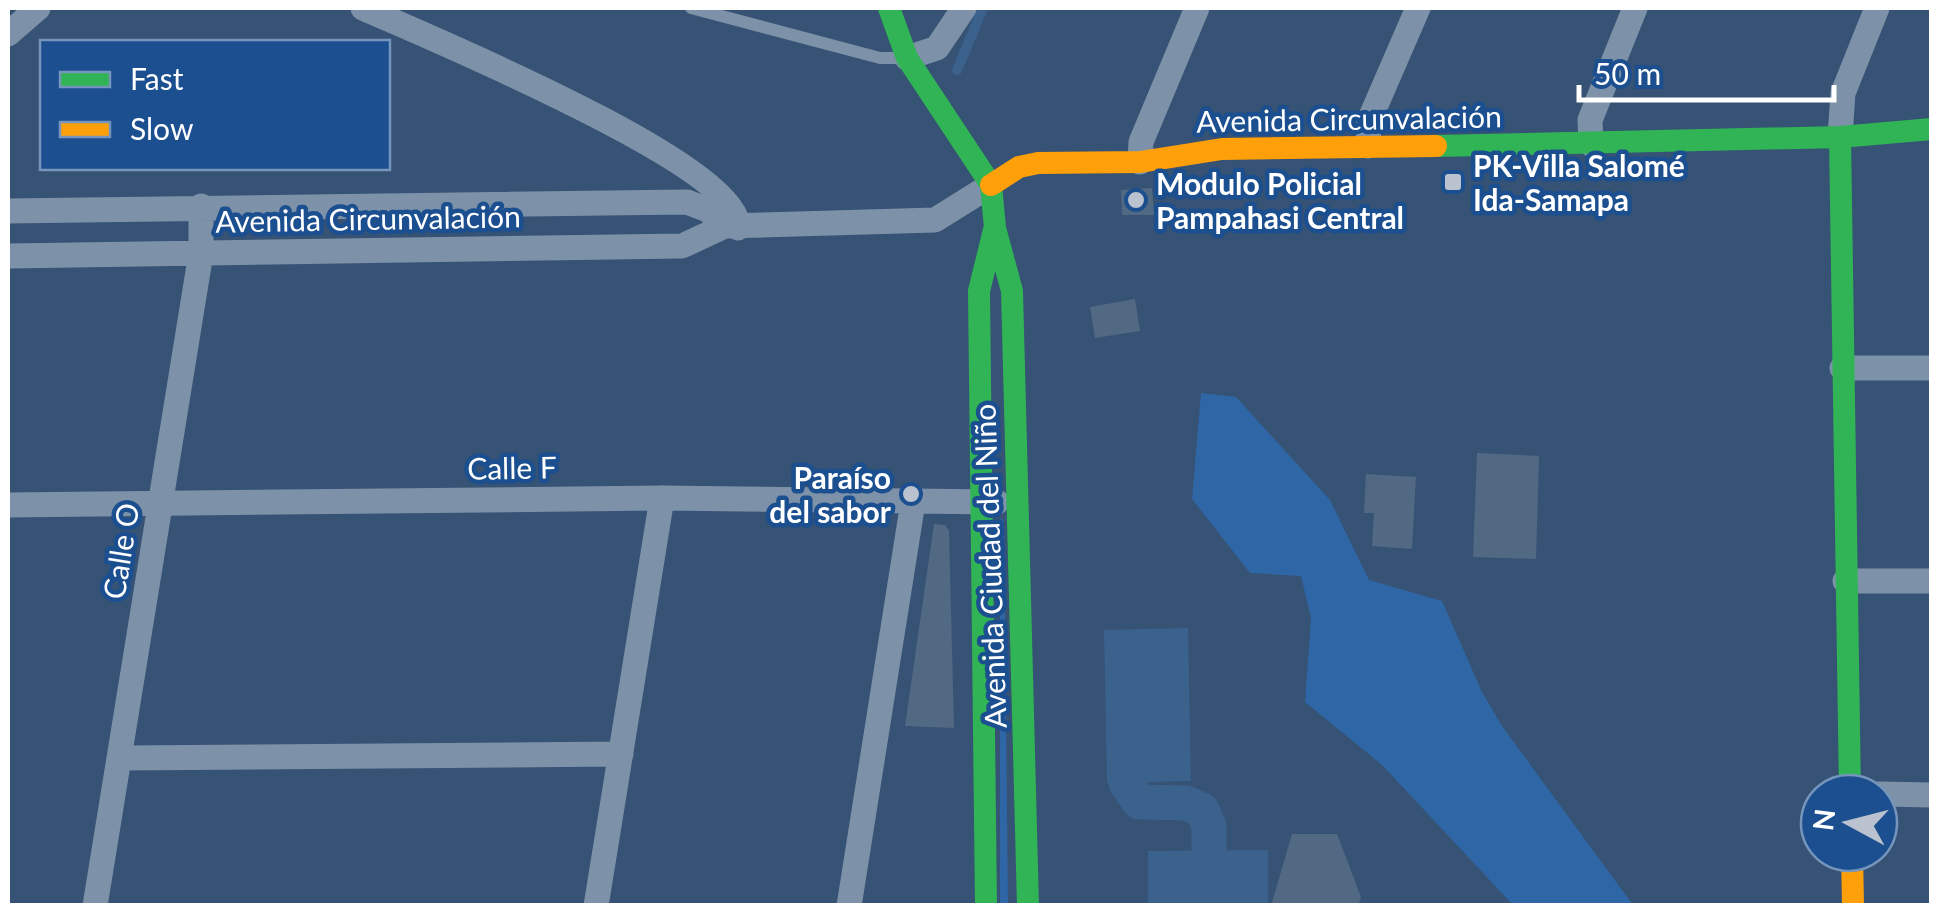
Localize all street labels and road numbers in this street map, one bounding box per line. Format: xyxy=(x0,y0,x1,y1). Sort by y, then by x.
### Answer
street label: Avenida Circunvalación xyxy=(1196,97,1502,139)
street label: Avenida Circunvalación xyxy=(215,197,521,239)
street label: Avenida Ciudad del Niño xyxy=(965,403,1013,729)
street label: Calle F xyxy=(467,448,557,486)
street label: Calle O xyxy=(95,500,145,602)

